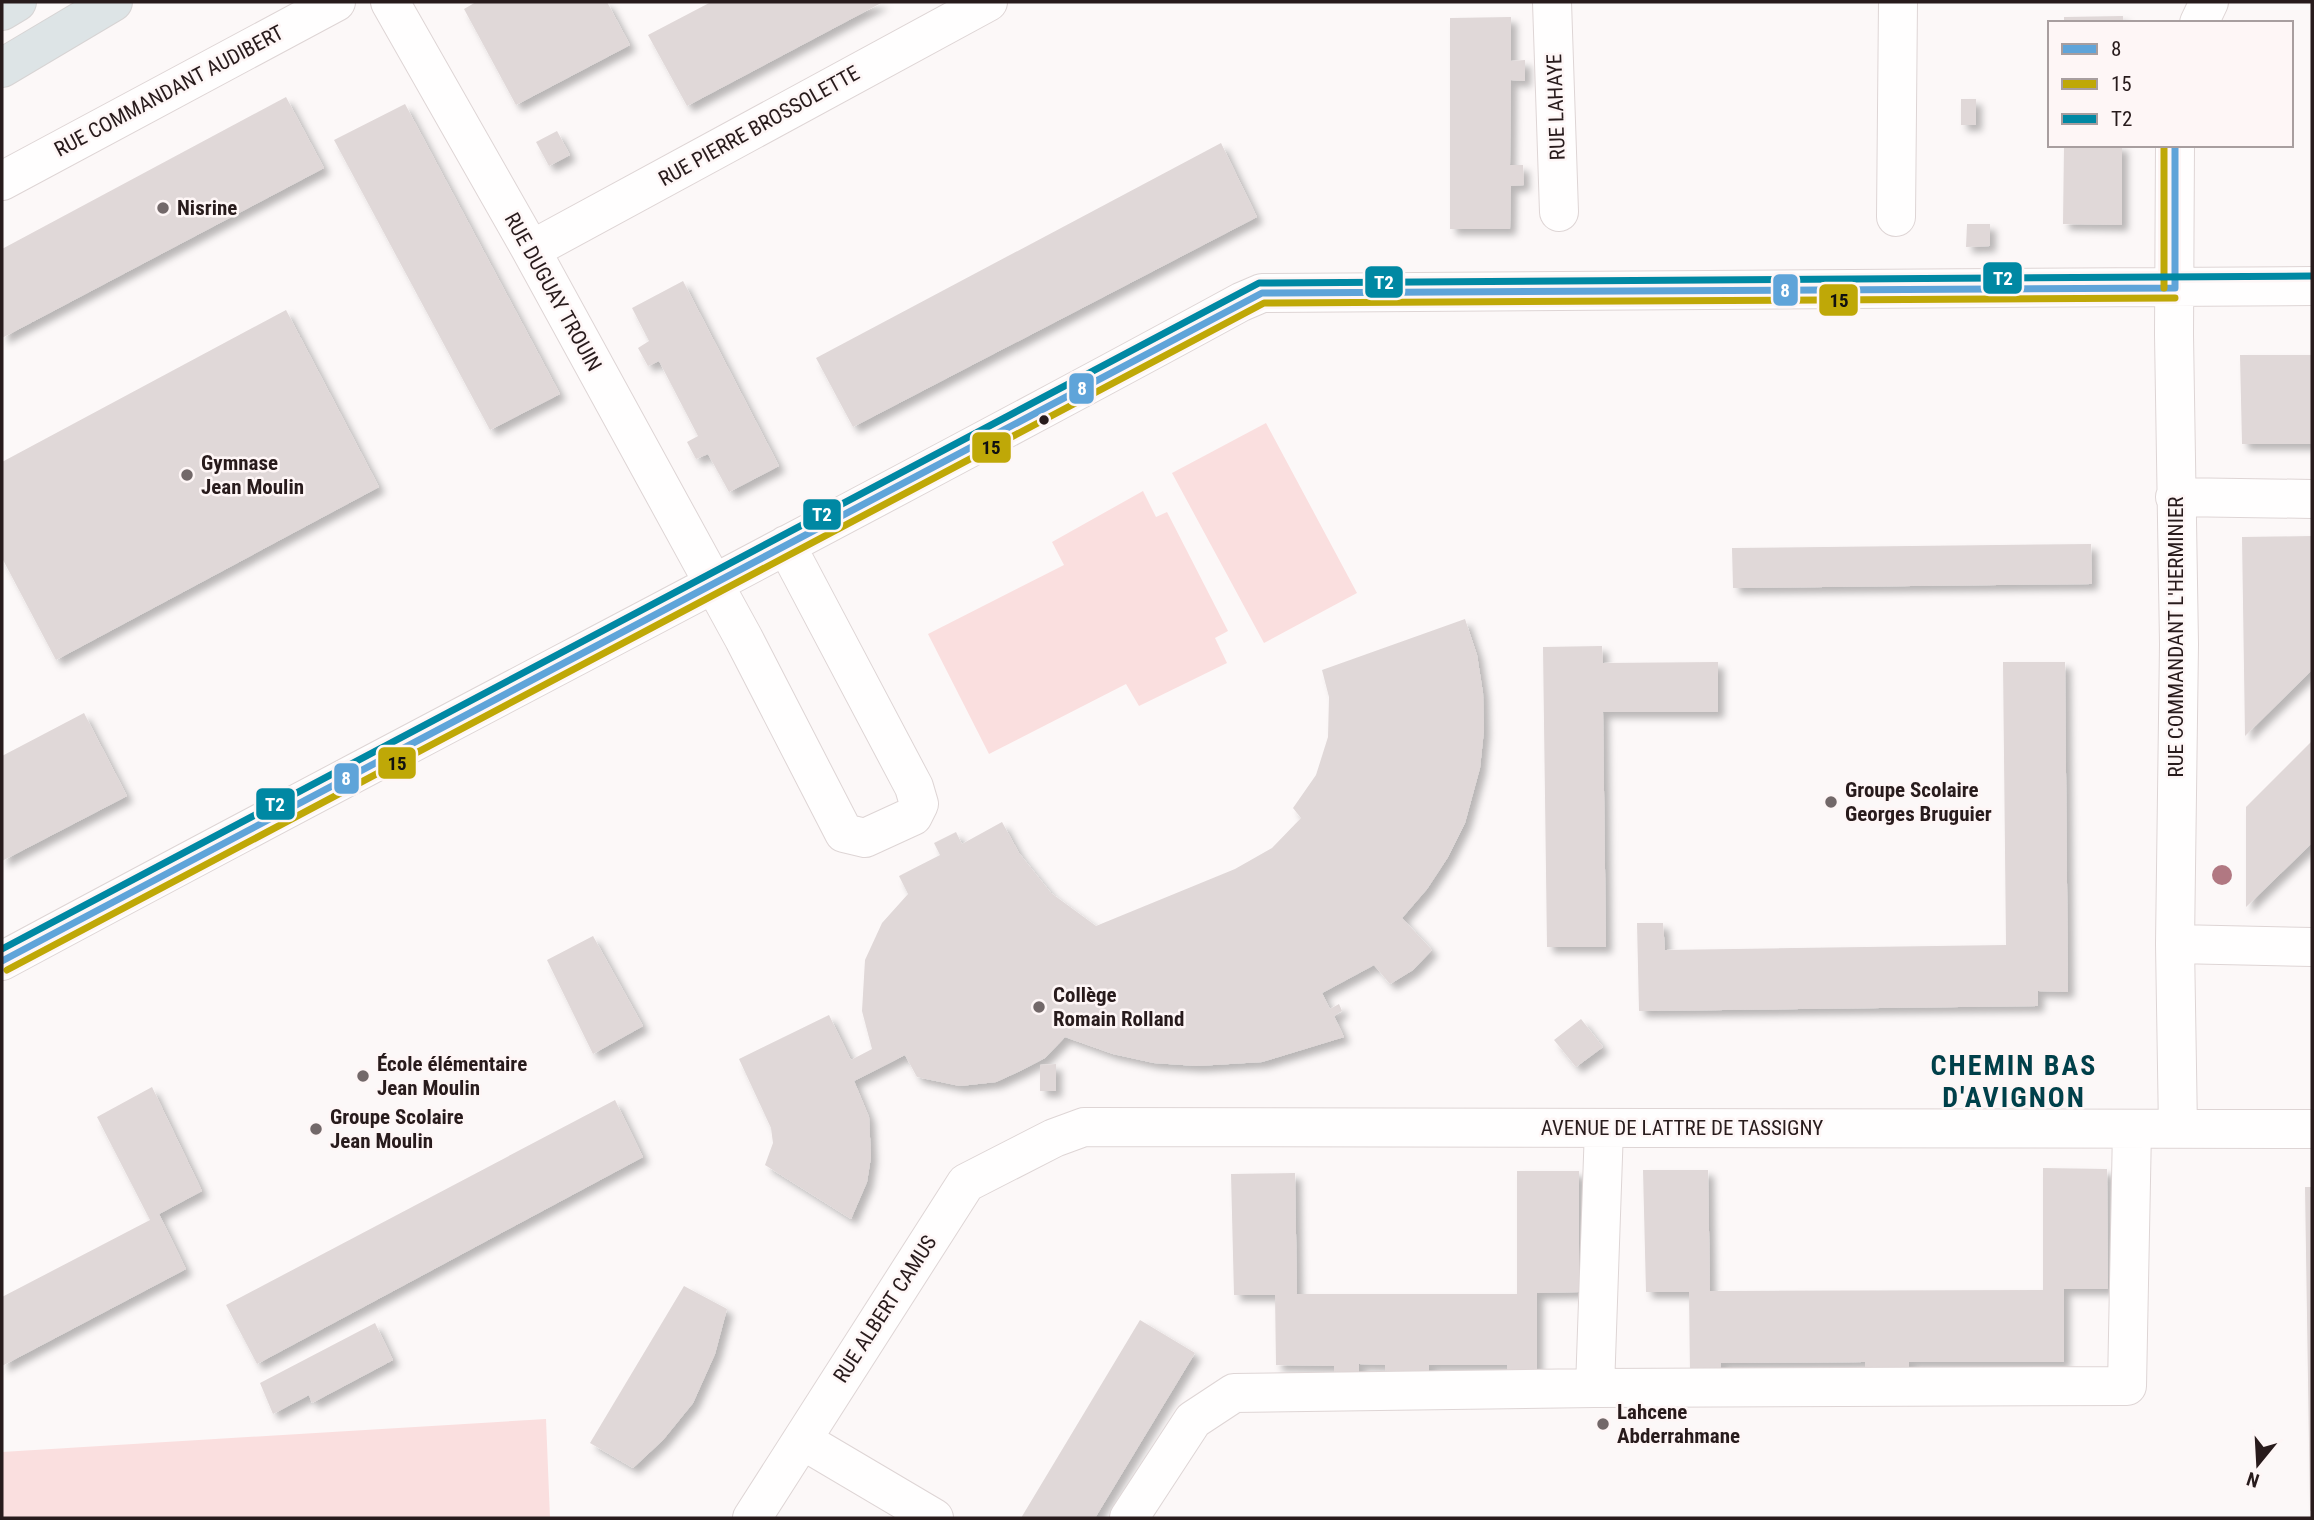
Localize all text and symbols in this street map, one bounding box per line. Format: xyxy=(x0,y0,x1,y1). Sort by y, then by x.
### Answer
street label: RUE COMMANDANT AUDIBERT xyxy=(50,20,288,162)
legend xyxy=(2048,21,2293,147)
text: 8 xyxy=(2111,37,2121,61)
street label: RUE LAHAYE xyxy=(1542,53,1570,161)
street label: RUE PIERRE BROSSOLETTE xyxy=(654,61,864,191)
text: 15 xyxy=(2111,72,2132,96)
text: T2 xyxy=(2111,107,2132,131)
place label: Nisrine xyxy=(177,196,237,220)
marker: Nisrine xyxy=(155,200,171,216)
street label: RUE DUGUAY TROUIN xyxy=(500,209,606,375)
line badge: T2 xyxy=(1982,261,2023,295)
line badge: T2 xyxy=(1364,265,1404,299)
text: T2 xyxy=(1993,267,2013,290)
text: T2 xyxy=(1374,271,1394,294)
line badge: 8 xyxy=(1772,273,1799,307)
text: 8 xyxy=(1780,279,1790,302)
line badge: 15 xyxy=(1818,283,1859,317)
text: 15 xyxy=(1829,289,1849,312)
line badge: 8 xyxy=(1068,372,1095,405)
text: 8 xyxy=(1077,377,1087,400)
unlabelled marker xyxy=(1037,413,1051,427)
line badge: 15 xyxy=(971,431,1012,464)
text: 15 xyxy=(981,436,1001,459)
place label: Gymnase Jean Moulin xyxy=(201,451,304,499)
marker: Gymnase Jean Moulin xyxy=(179,467,195,483)
street label: RUE COMMANDANT L'HERMINIER xyxy=(2164,497,2188,777)
line badge: T2 xyxy=(802,498,842,531)
text: T2 xyxy=(812,503,832,526)
line badge: 15 xyxy=(377,746,417,780)
text: 15 xyxy=(387,752,407,775)
line badge: 8 xyxy=(333,762,360,795)
text: 8 xyxy=(341,767,351,790)
place label: Groupe Scolaire Georges Bruguier xyxy=(1845,778,1992,826)
line badge: T2 xyxy=(255,787,296,821)
text: T2 xyxy=(265,793,285,816)
marker: Groupe Scolaire Georges Bruguier xyxy=(1823,794,1839,810)
place label: Collège Romain Rolland xyxy=(1053,983,1184,1031)
marker: Collège Romain Rolland xyxy=(1031,999,1047,1015)
district label: CHEMIN BAS D'AVIGNON xyxy=(1931,1049,2097,1114)
place label: École élémentaire Jean Moulin xyxy=(377,1052,527,1100)
marker: École élémentaire Jean Moulin xyxy=(355,1068,371,1084)
place label: Groupe Scolaire Jean Moulin xyxy=(330,1105,464,1153)
street label: AVENUE DE LATTRE DE TASSIGNY xyxy=(1541,1116,1823,1140)
marker: Groupe Scolaire Jean Moulin xyxy=(308,1121,324,1137)
street label: RUE ALBERT CAMUS xyxy=(829,1231,942,1387)
place label: Lahcene Abderrahmane xyxy=(1617,1400,1740,1448)
marker: Lahcene Abderrahmane xyxy=(1595,1416,1611,1432)
north arrow xyxy=(2223,1429,2293,1499)
text: N xyxy=(2244,1467,2262,1492)

